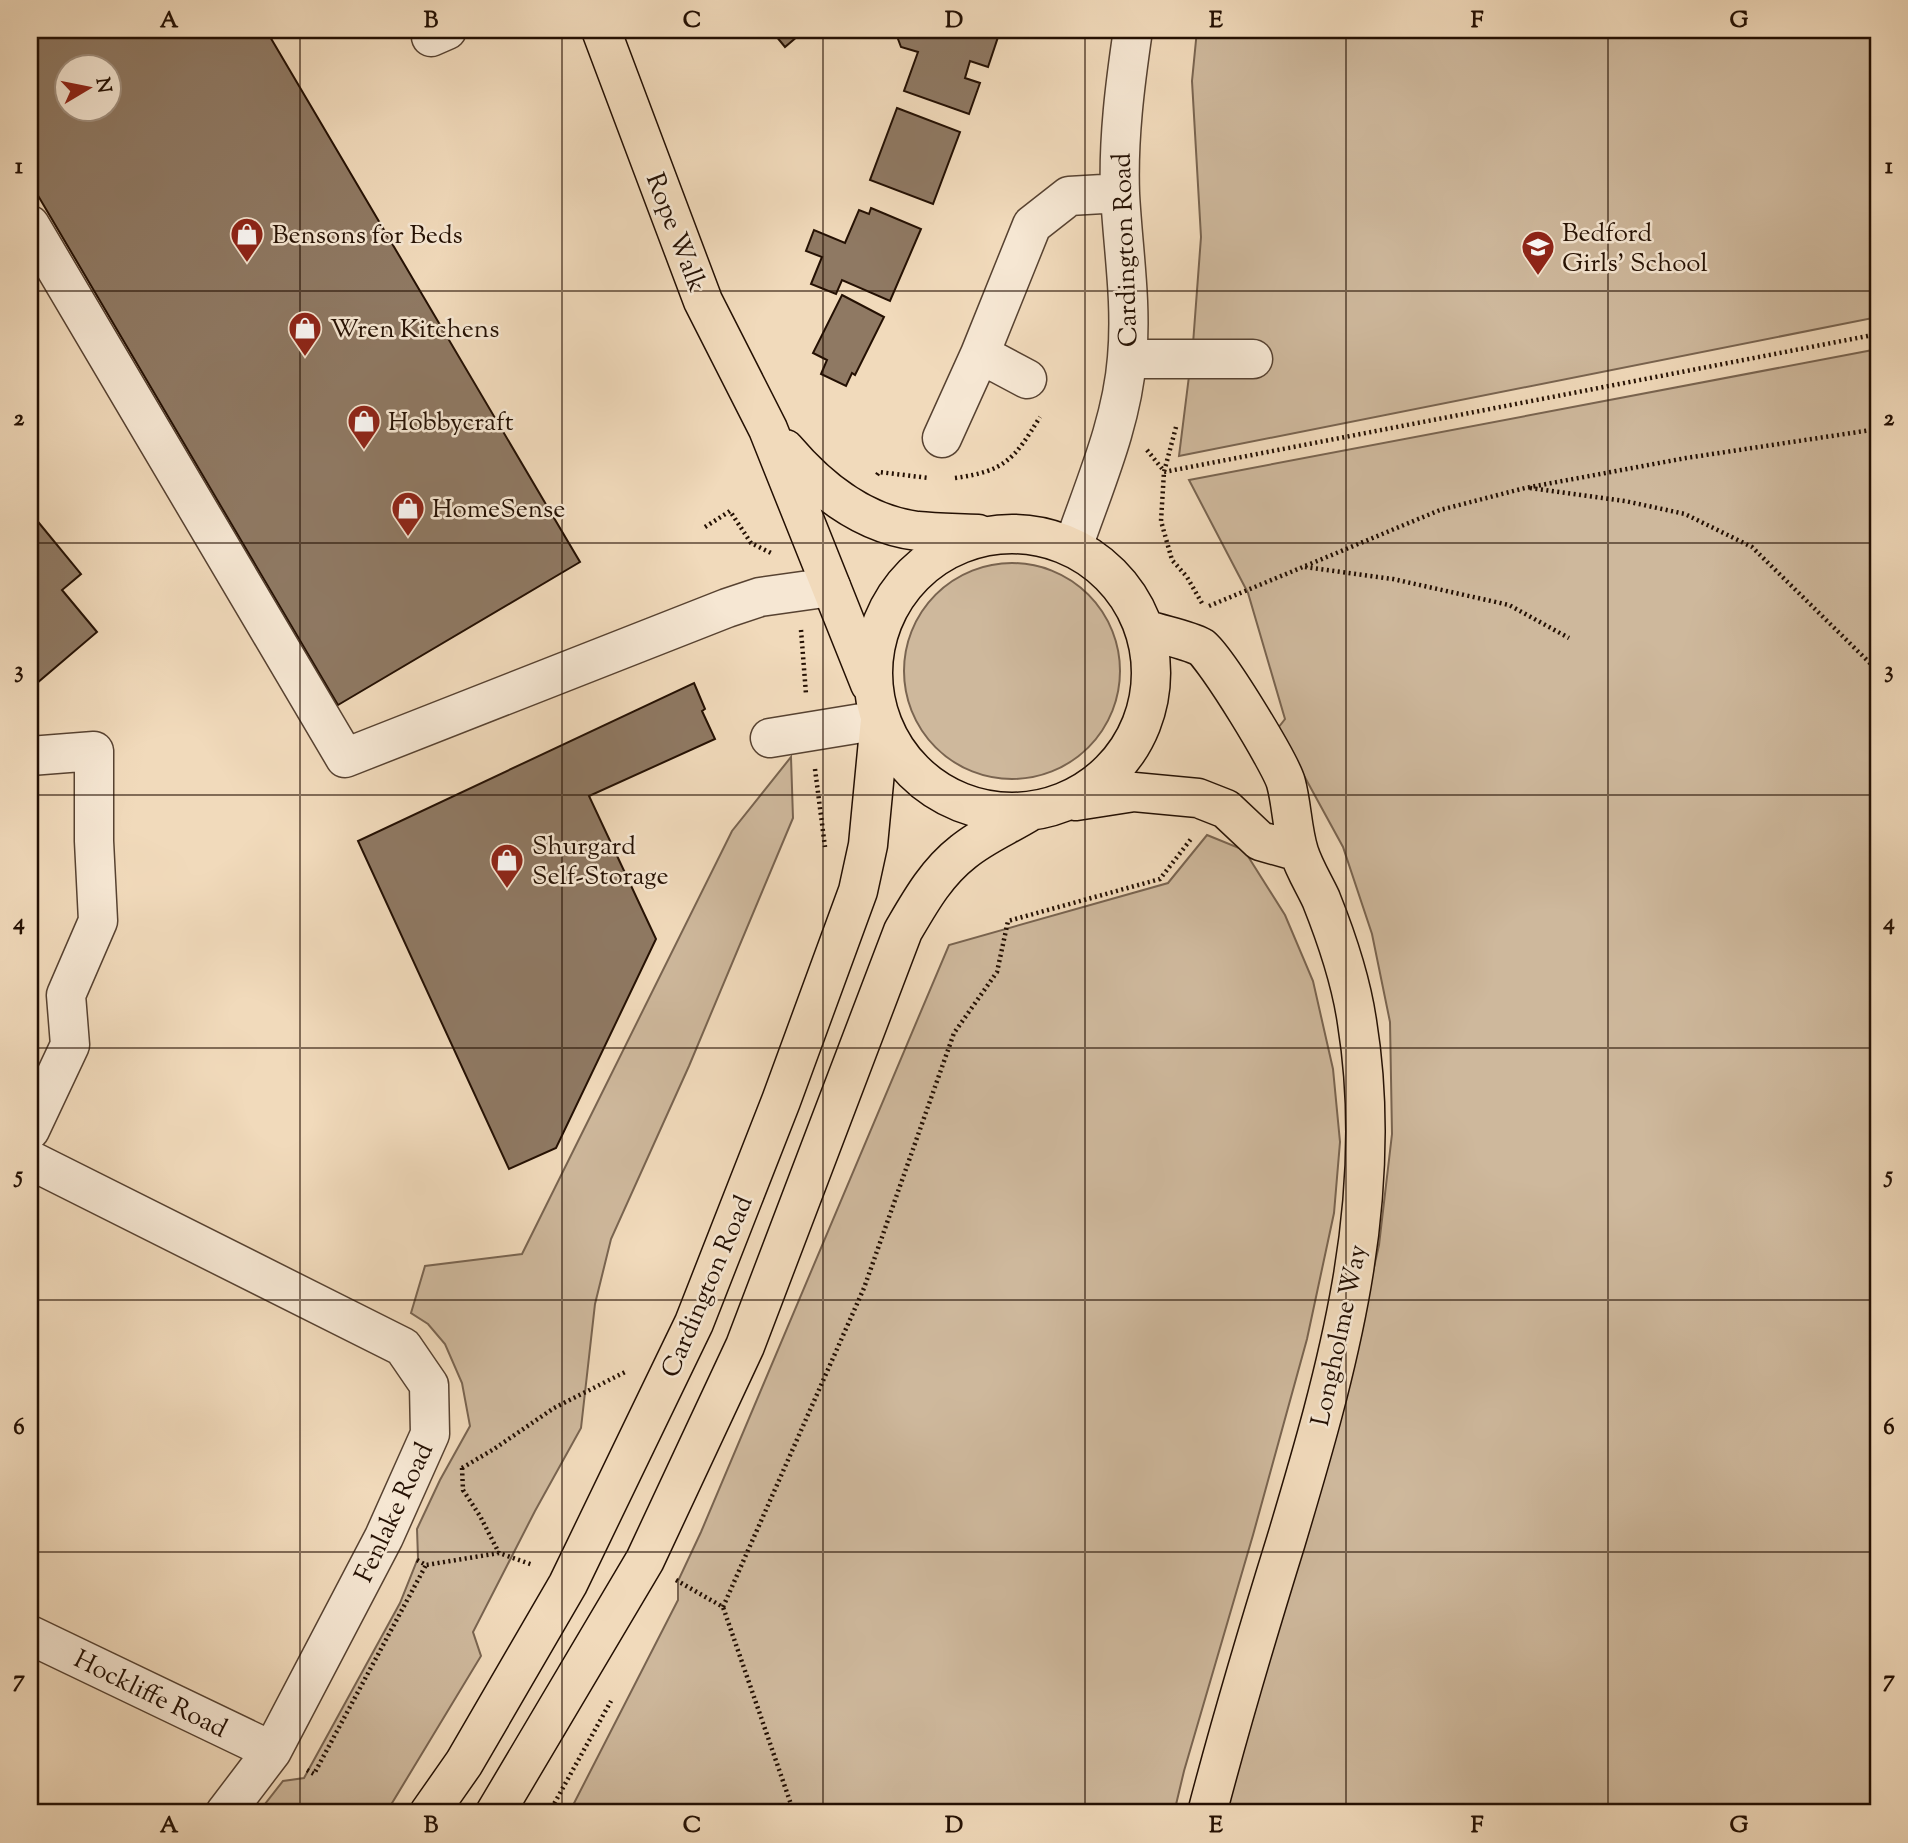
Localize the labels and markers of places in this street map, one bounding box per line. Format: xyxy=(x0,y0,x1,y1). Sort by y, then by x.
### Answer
shop icon: Bensons for Beds xyxy=(228,215,266,264)
place label: Bedford Girls' School xyxy=(1562,216,1708,283)
place label: Bensons for Beds xyxy=(272,218,463,255)
school or university icon: Bedford Girls' School xyxy=(1519,228,1557,277)
shop icon: Wren Kitchens xyxy=(286,309,324,358)
place label: Wren Kitchens xyxy=(330,312,499,349)
shop icon: Hobbycraft xyxy=(345,402,383,451)
place label: Hobbycraft xyxy=(388,405,514,442)
shop icon: HomeSense xyxy=(389,489,427,538)
place label: HomeSense xyxy=(432,492,565,529)
place label: Shurgard Self-Storage xyxy=(532,829,669,896)
shop icon: Shurgard Self-Storage xyxy=(488,841,526,890)

